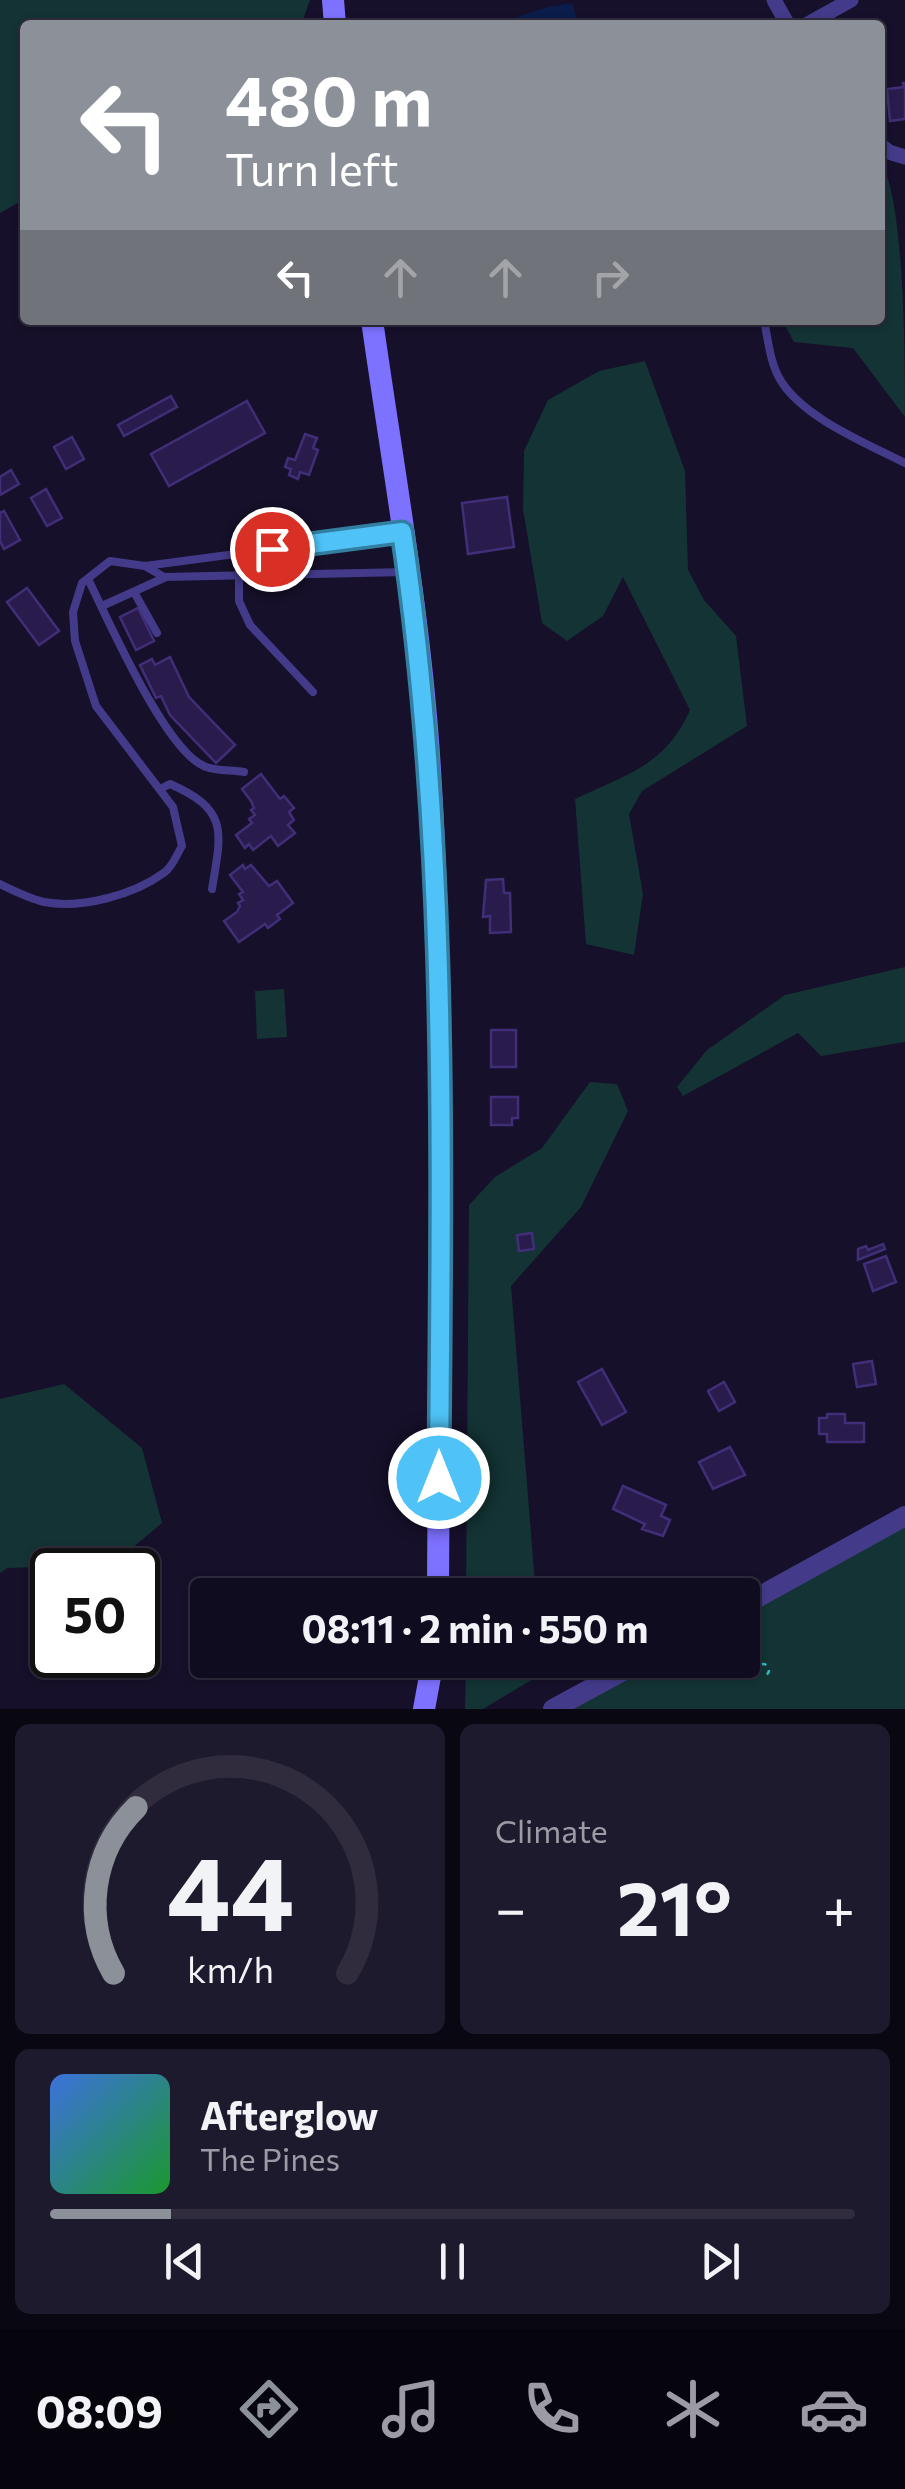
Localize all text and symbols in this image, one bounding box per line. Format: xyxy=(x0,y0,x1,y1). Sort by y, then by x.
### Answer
text: 480 m xyxy=(225,55,432,140)
icon: left xyxy=(60,60,190,190)
text: Turn left xyxy=(225,140,399,195)
icon: left xyxy=(268,250,323,305)
icon: ahead xyxy=(373,250,428,305)
icon: ahead xyxy=(478,250,533,305)
icon: right xyxy=(583,250,638,305)
pin xyxy=(230,507,315,592)
icon: arrive xyxy=(245,522,300,577)
position arrow xyxy=(387,1426,491,1530)
speed limit sign: 50 xyxy=(30,1548,160,1678)
text: 08:11 · 2 min · 550 m xyxy=(302,1604,648,1651)
text: Climate xyxy=(495,1810,608,1850)
text: 44 xyxy=(166,1825,294,1952)
text: 21° xyxy=(617,1860,732,1951)
text: − xyxy=(495,1873,526,1940)
text: + xyxy=(823,1873,855,1940)
text: km/h xyxy=(187,1947,273,1990)
text: Afterglow xyxy=(200,2091,378,2138)
text: The Pines xyxy=(200,2138,340,2178)
icon: previous xyxy=(157,2234,212,2289)
icon: pause xyxy=(425,2234,480,2289)
icon: next xyxy=(693,2234,748,2289)
icon: directions xyxy=(234,2374,304,2444)
icon: music xyxy=(376,2374,446,2444)
icon: phone xyxy=(517,2374,587,2444)
icon: climate xyxy=(658,2374,728,2444)
icon: car xyxy=(799,2374,869,2444)
text: 08:09 xyxy=(36,2382,163,2437)

